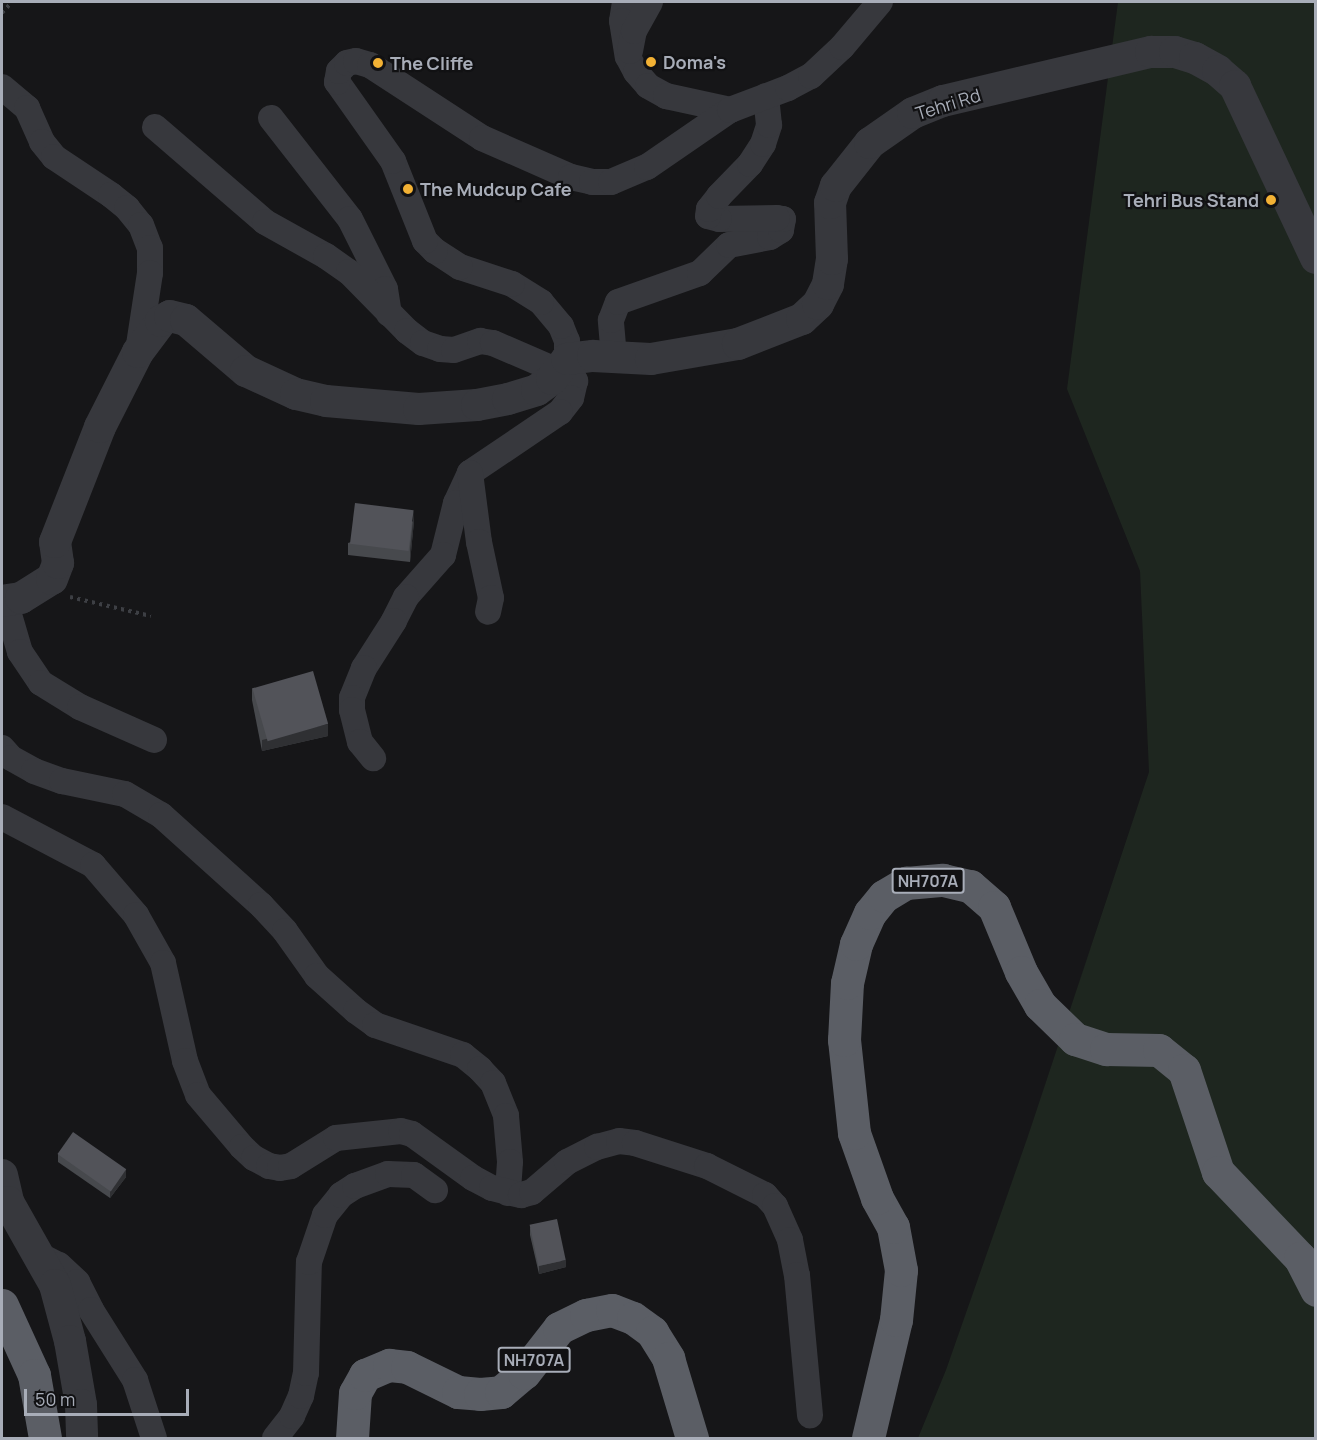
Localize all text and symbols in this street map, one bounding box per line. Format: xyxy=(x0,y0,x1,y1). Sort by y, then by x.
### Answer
place label: Doma's xyxy=(663,51,726,73)
place label: The Cliffe xyxy=(390,52,473,74)
marker: Doma's xyxy=(644,55,658,69)
marker: The Cliffe xyxy=(371,56,385,70)
street label: Tehri Rd xyxy=(913,84,983,124)
place label: The Mudcup Cafe xyxy=(420,178,572,200)
marker: The Mudcup Cafe xyxy=(401,182,415,196)
place label: Tehri Bus Stand xyxy=(1123,189,1259,211)
marker: Tehri Bus Stand xyxy=(1264,193,1278,207)
road number: NH707A xyxy=(890,868,966,894)
road number: NH707A xyxy=(496,1347,572,1373)
scale bar xyxy=(27,1377,192,1415)
text: 50 m xyxy=(35,1387,75,1411)

